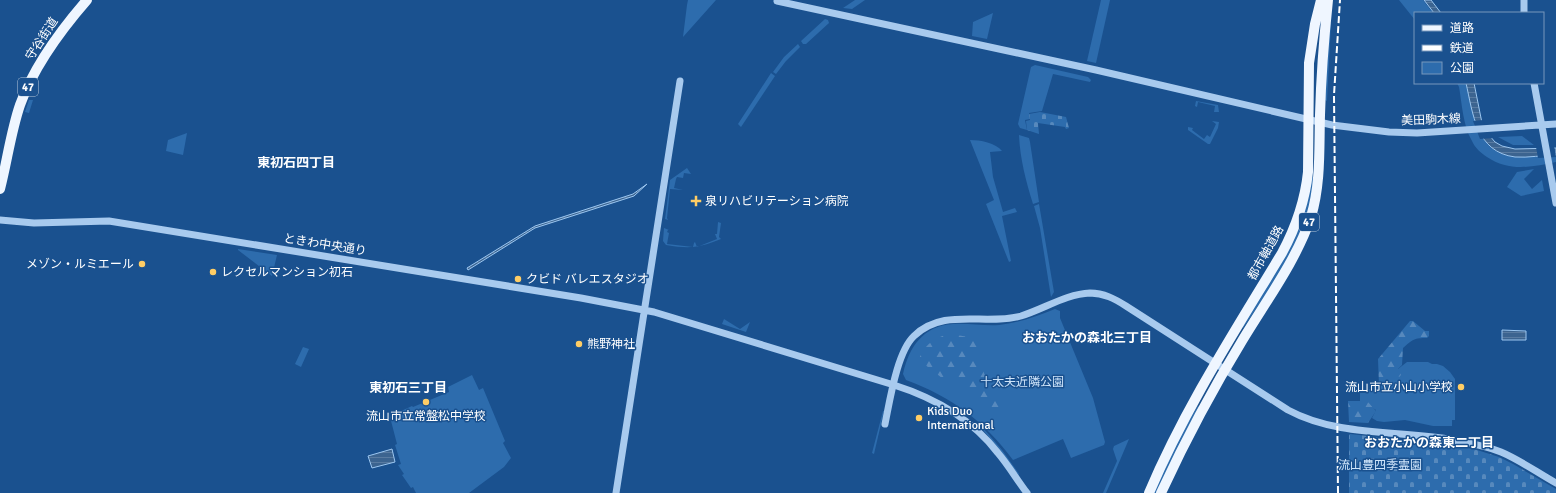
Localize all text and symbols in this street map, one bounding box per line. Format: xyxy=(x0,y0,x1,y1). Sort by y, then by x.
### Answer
legend xyxy=(1414,12,1544,84)
street label: 守谷街道 xyxy=(23,15,61,63)
text: 道路 xyxy=(1450,21,1474,36)
text: 鉄道 xyxy=(1450,41,1474,56)
text: 公園 xyxy=(1450,61,1474,76)
road number: 47 xyxy=(18,78,38,96)
street label: 美田駒木線 xyxy=(1401,111,1461,129)
district label: 東初石四丁目 xyxy=(257,155,335,171)
place label: 泉リハビリテーション病院 xyxy=(705,194,849,209)
marker: 泉リハビリテーション病院 xyxy=(690,195,702,207)
road number: 47 xyxy=(1299,213,1319,231)
street label: 都市軸道路 xyxy=(1245,223,1287,283)
street label: ときわ中央通り xyxy=(282,231,368,259)
place label: メゾン・ルミエール xyxy=(26,257,134,272)
marker: メゾン・ルミエール xyxy=(137,259,147,269)
place label: レクセルマンション初石 xyxy=(221,265,353,280)
marker: レクセルマンション初石 xyxy=(208,267,218,277)
place label: クビド バレエスタジオ xyxy=(526,272,649,287)
marker: クビド バレエスタジオ xyxy=(513,274,523,284)
district label: おおたかの森北三丁目 xyxy=(1022,330,1152,346)
place label: 熊野神社 xyxy=(587,337,635,352)
marker: 熊野神社 xyxy=(574,339,584,349)
park label: 十太夫近隣公園 xyxy=(980,375,1064,390)
district label: 東初石三丁目 xyxy=(369,380,447,396)
place label: 流山市立小山小学校 xyxy=(1345,380,1453,395)
marker: 流山市立小山小学校 xyxy=(1456,382,1466,392)
marker: 流山市立常盤松中学校 xyxy=(421,397,431,407)
place label: Kids Duo International xyxy=(927,404,994,433)
place label: 流山市立常盤松中学校 xyxy=(366,409,486,424)
marker: Kids Duo International xyxy=(914,413,924,423)
district label: おおたかの森東二丁目 xyxy=(1364,435,1494,451)
park label: 流山豊四季霊園 xyxy=(1338,458,1422,473)

